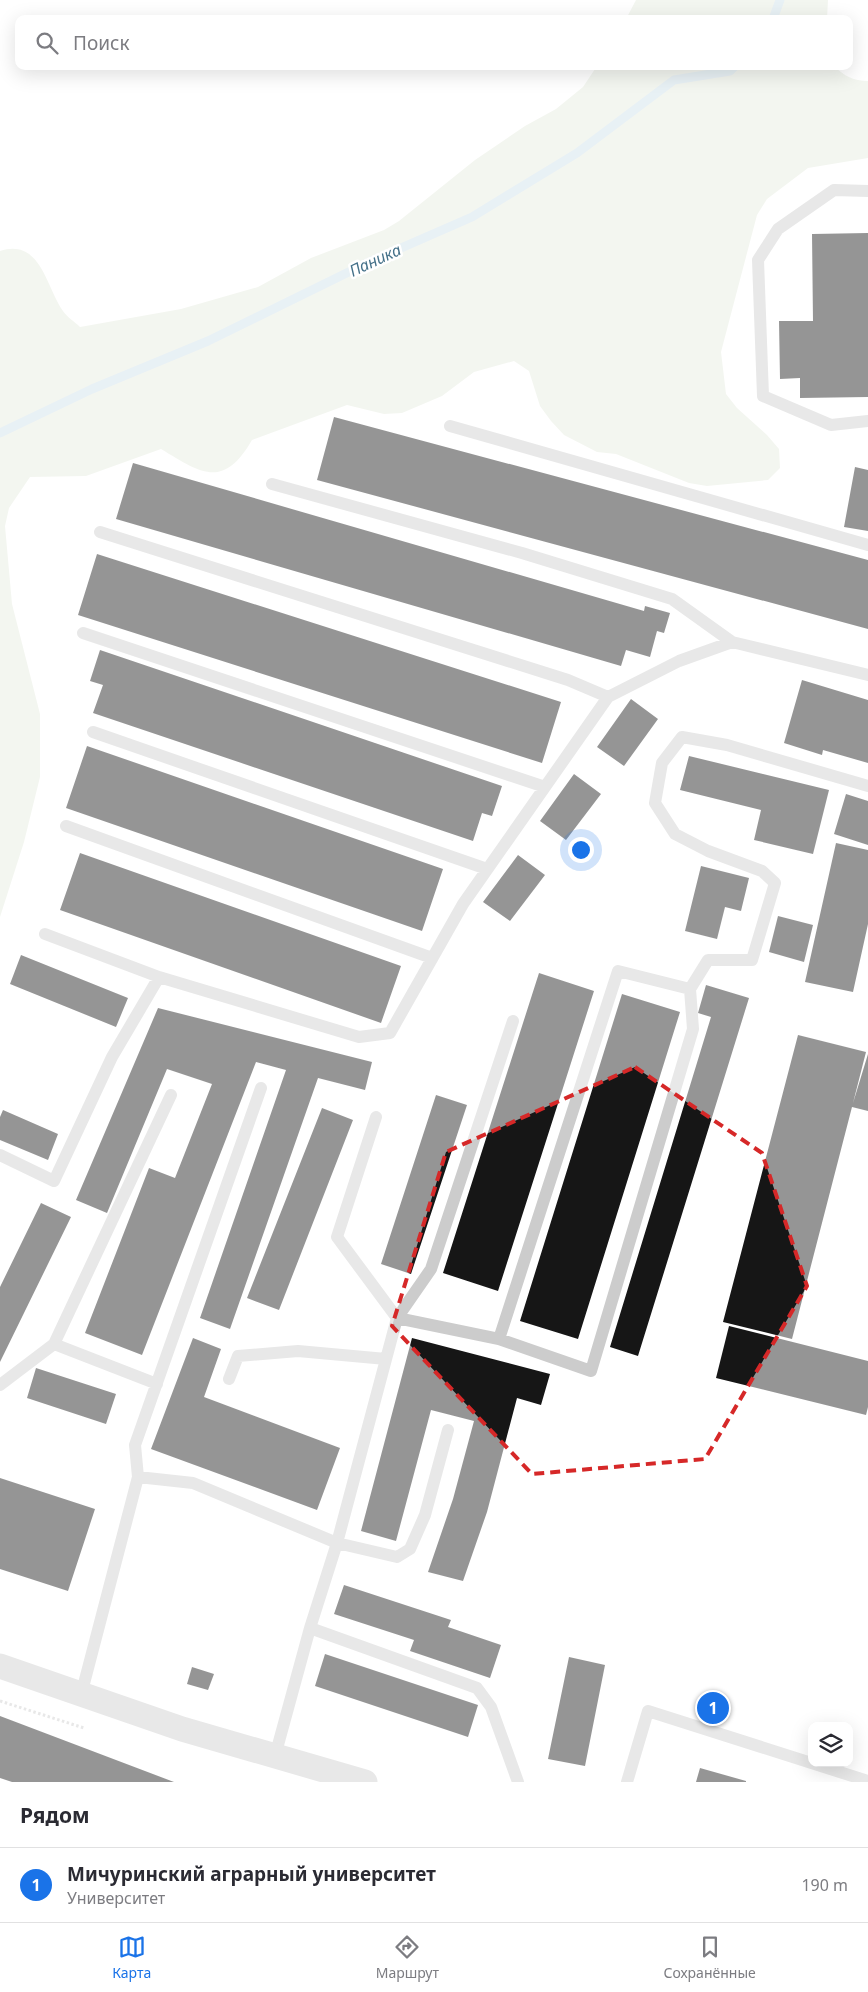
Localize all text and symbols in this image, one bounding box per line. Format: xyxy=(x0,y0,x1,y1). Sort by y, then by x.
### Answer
search box xyxy=(15,15,853,70)
icon: search xyxy=(33,29,61,57)
text: Поиск xyxy=(73,30,129,56)
water label: Паника xyxy=(346,238,404,282)
your location xyxy=(568,837,594,863)
pin: 1 xyxy=(697,1689,729,1727)
map controls xyxy=(808,1722,853,1767)
button: layers xyxy=(808,1722,853,1767)
text: Рядом xyxy=(20,1801,90,1829)
text: Мичуринский аграрный университет xyxy=(67,1861,436,1887)
text: 1 xyxy=(31,1874,41,1896)
text: 190 m xyxy=(801,1874,848,1896)
text: Университет xyxy=(67,1887,165,1909)
tab: Карта xyxy=(112,1933,151,1982)
tab: Маршрут xyxy=(376,1933,439,1982)
tab: Сохранённые xyxy=(663,1933,756,1982)

